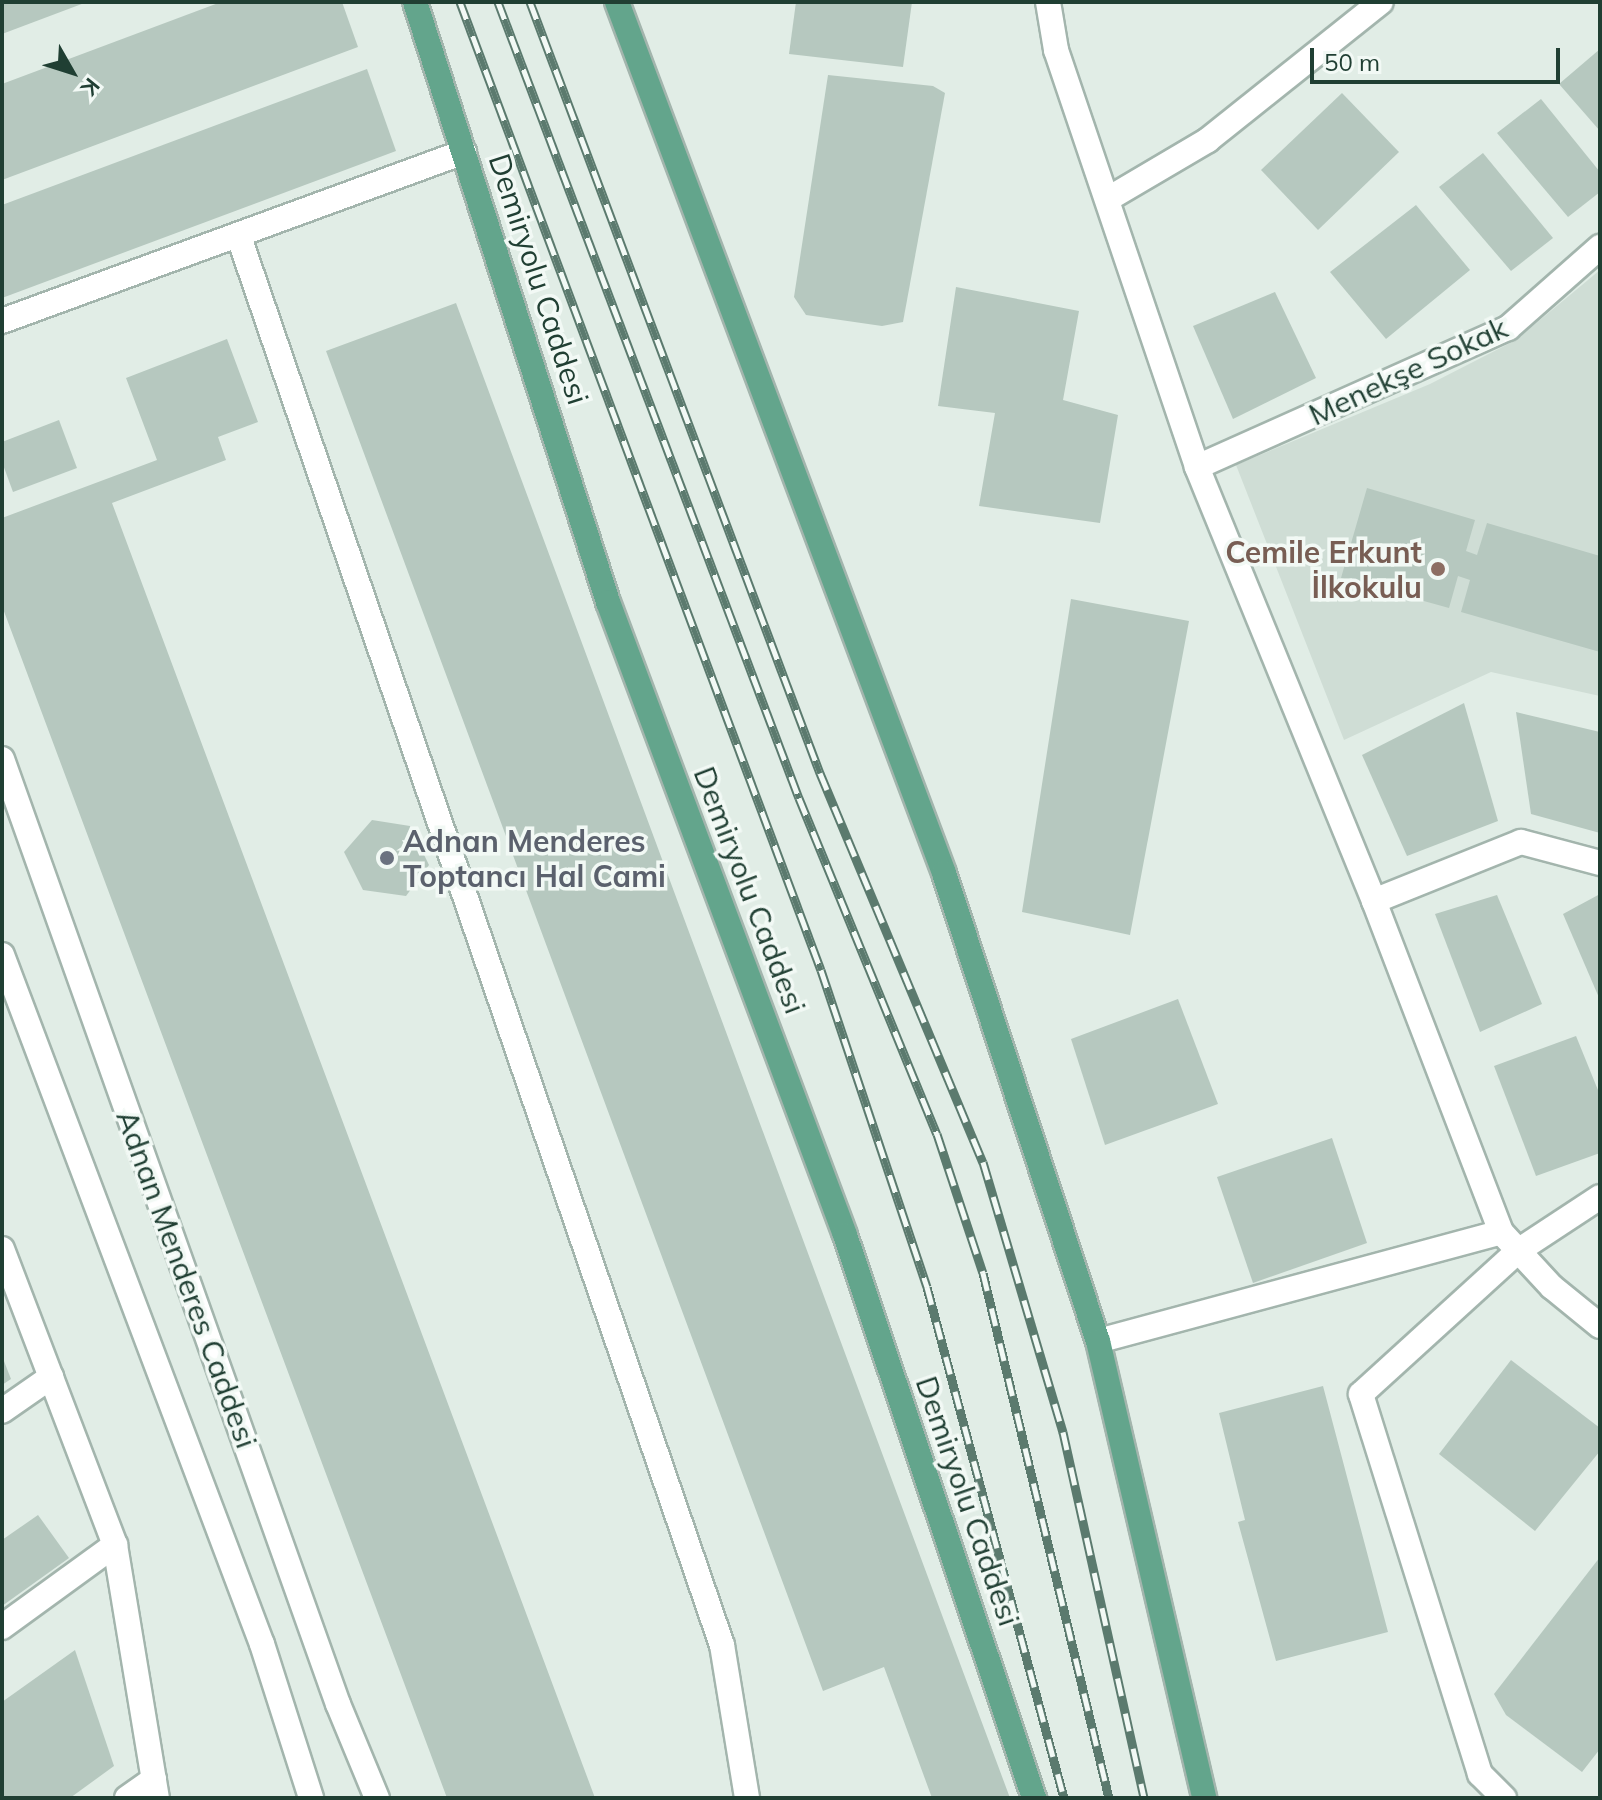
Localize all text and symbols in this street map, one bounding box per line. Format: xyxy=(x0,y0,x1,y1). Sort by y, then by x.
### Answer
north arrow xyxy=(32,32,112,112)
scale bar xyxy=(1314,32,1564,82)
text: 50 m xyxy=(1324,47,1380,77)
text: K xyxy=(75,73,106,102)
street label: Demiryolu Caddesi xyxy=(481,149,597,409)
street label: Menekşe Sokak xyxy=(1303,309,1513,433)
place label: Cemile Erkunt İlkokulu xyxy=(1225,534,1422,604)
marker: Cemile Erkunt İlkokulu xyxy=(1429,560,1447,578)
street label: Demiryolu Caddesi xyxy=(686,761,814,1019)
place label: Adnan Menderes Toptancı Hal Cami xyxy=(403,823,666,894)
marker: Adnan Menderes Toptancı Hal Cami xyxy=(378,849,396,867)
street label: Adnan Menderes Caddesi xyxy=(109,1105,265,1453)
street label: Demiryolu Caddesi xyxy=(908,1372,1028,1630)

